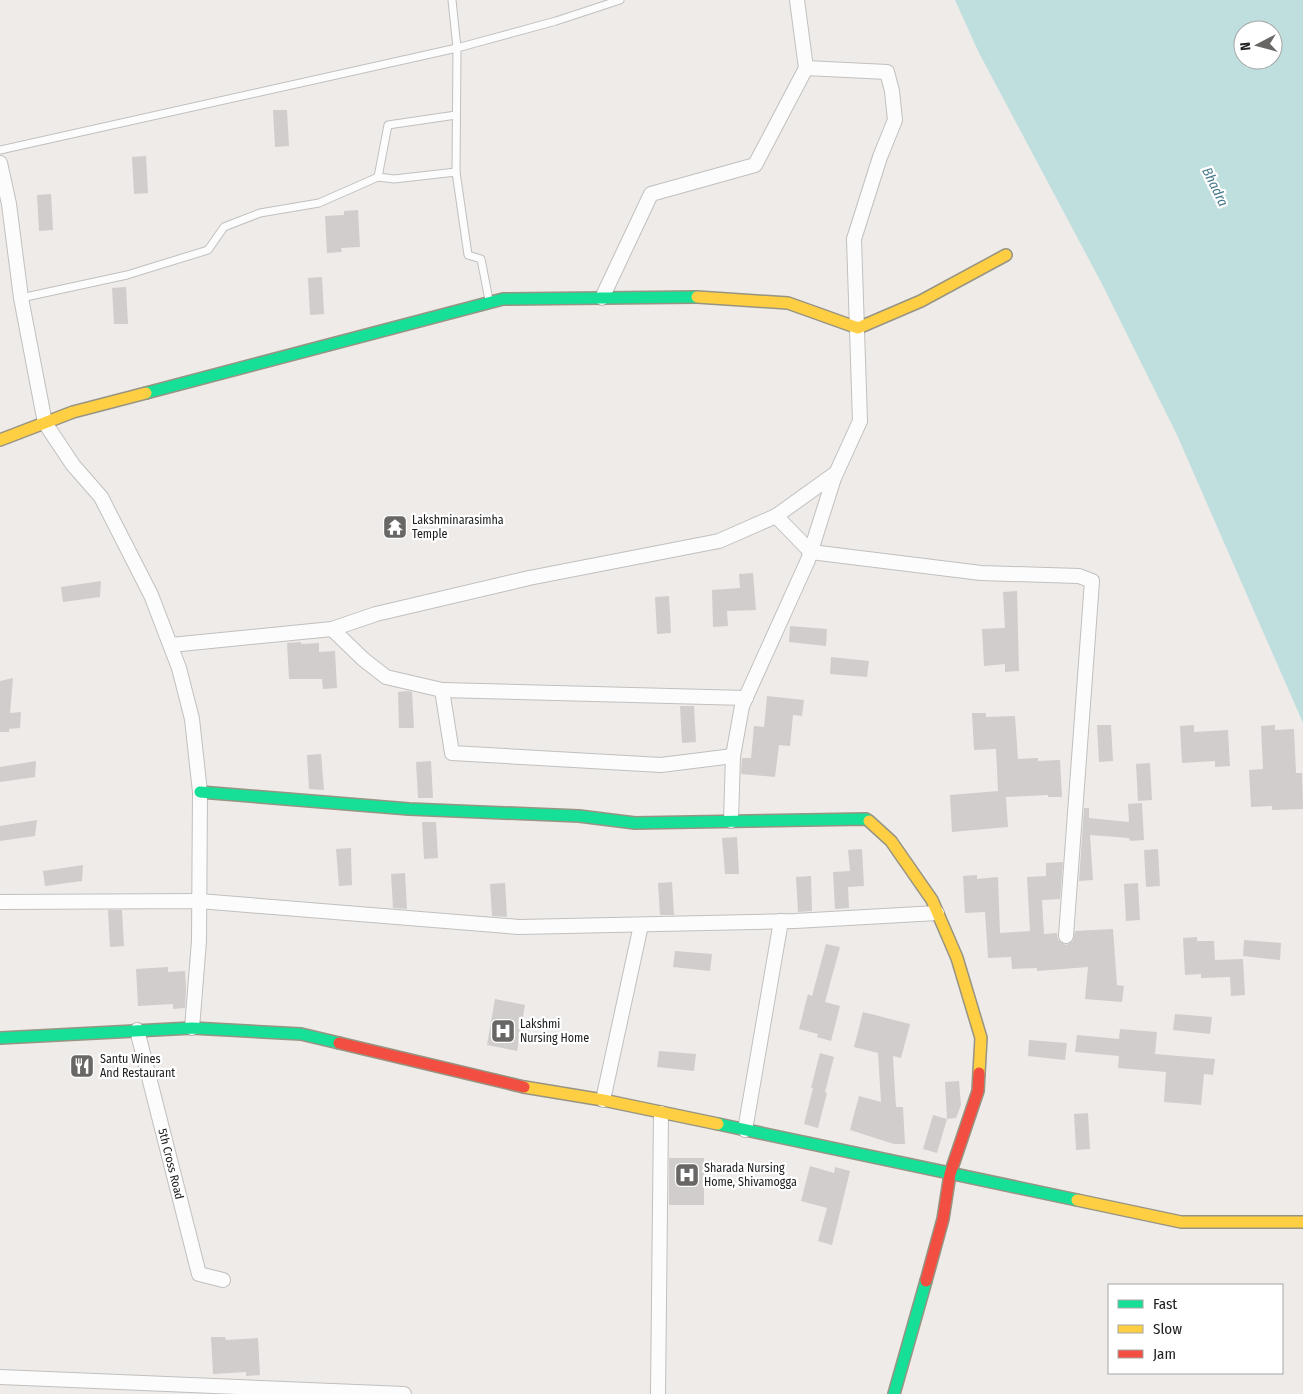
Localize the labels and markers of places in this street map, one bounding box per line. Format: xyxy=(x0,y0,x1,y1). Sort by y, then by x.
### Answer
place label: Lakshminarasimha Temple xyxy=(412,513,504,541)
temple icon: Lakshminarasimha Temple xyxy=(382,514,408,540)
place label: Lakshmi Nursing Home xyxy=(520,1017,589,1045)
hospital icon: Lakshmi Nursing Home xyxy=(490,1018,516,1044)
place label: Santu Wines And Restaurant xyxy=(100,1052,175,1080)
restaurant icon: Santu Wines And Restaurant xyxy=(69,1053,95,1079)
place label: Sharada Nursing Home, Shivamogga xyxy=(704,1161,797,1189)
hospital icon: Sharada Nursing Home, Shivamogga xyxy=(674,1162,700,1188)

